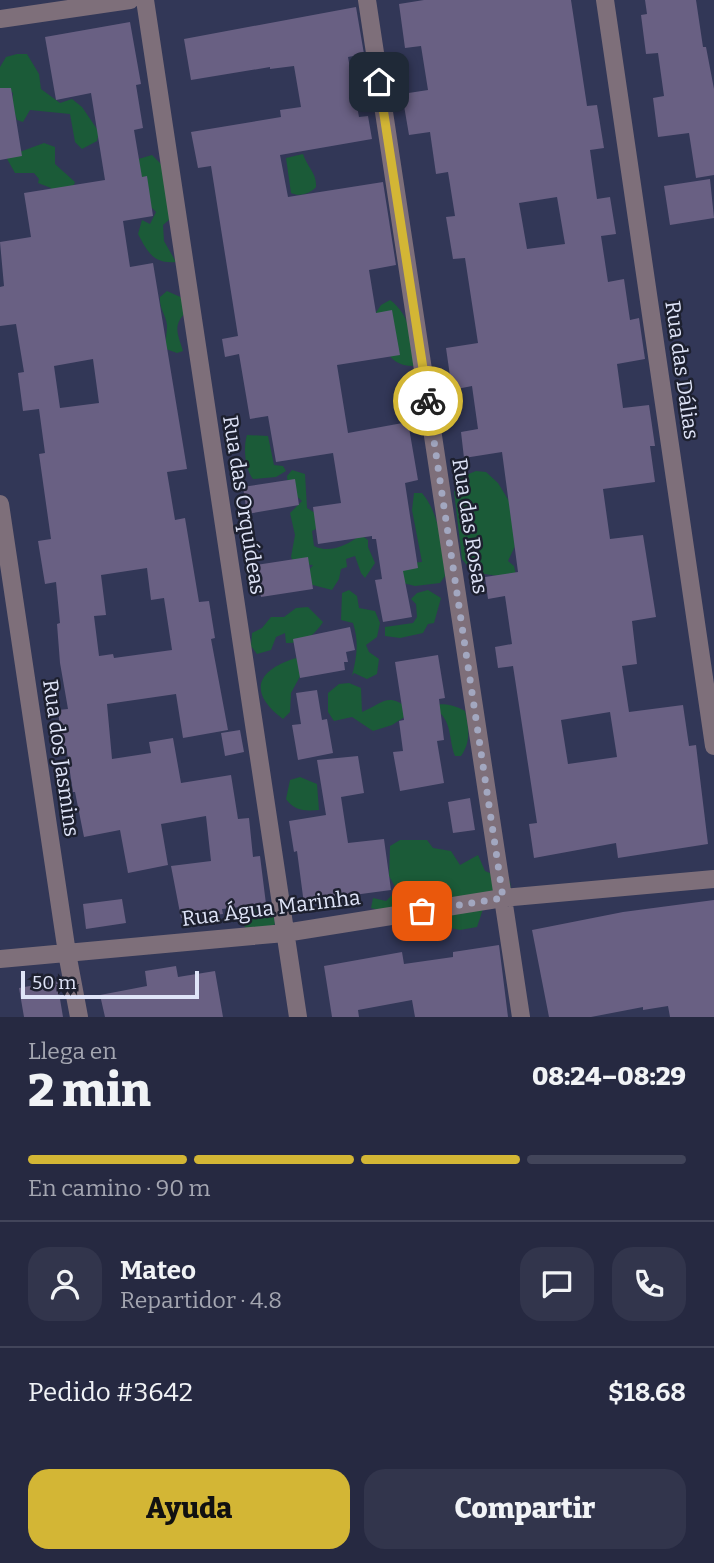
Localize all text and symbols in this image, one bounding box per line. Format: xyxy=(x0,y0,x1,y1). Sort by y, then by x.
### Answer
pin xyxy=(349,52,409,112)
icon: home xyxy=(360,63,398,101)
street label: Rua das Dálias xyxy=(659,299,705,441)
courier xyxy=(393,366,463,436)
icon: bike xyxy=(409,382,447,420)
street label: Rua das Orquídeas xyxy=(217,414,271,596)
street label: Rua das Rosas xyxy=(446,456,494,596)
street label: Rua dos Jasmins xyxy=(37,678,85,838)
pin xyxy=(392,881,452,941)
street label: Rua Água Marinha xyxy=(180,884,362,932)
icon: bag xyxy=(403,892,441,930)
scale bar xyxy=(21,968,200,1000)
text: 50 m xyxy=(32,971,76,994)
text: Llega en xyxy=(28,1037,117,1065)
text: 08:24–08:29 xyxy=(532,1061,686,1092)
text: 2 min xyxy=(28,1063,151,1118)
text: En camino · 90 m xyxy=(28,1174,211,1202)
button: person xyxy=(28,1247,102,1321)
button: chat xyxy=(520,1247,594,1321)
button: phone xyxy=(612,1247,686,1321)
text: Mateo xyxy=(120,1255,196,1286)
text: Repartidor · 4.8 xyxy=(120,1286,282,1314)
text: Pedido #3642 xyxy=(28,1377,193,1408)
text: $18.68 xyxy=(608,1377,686,1408)
button: Ayuda xyxy=(28,1469,350,1549)
button: Compartir xyxy=(364,1469,686,1549)

